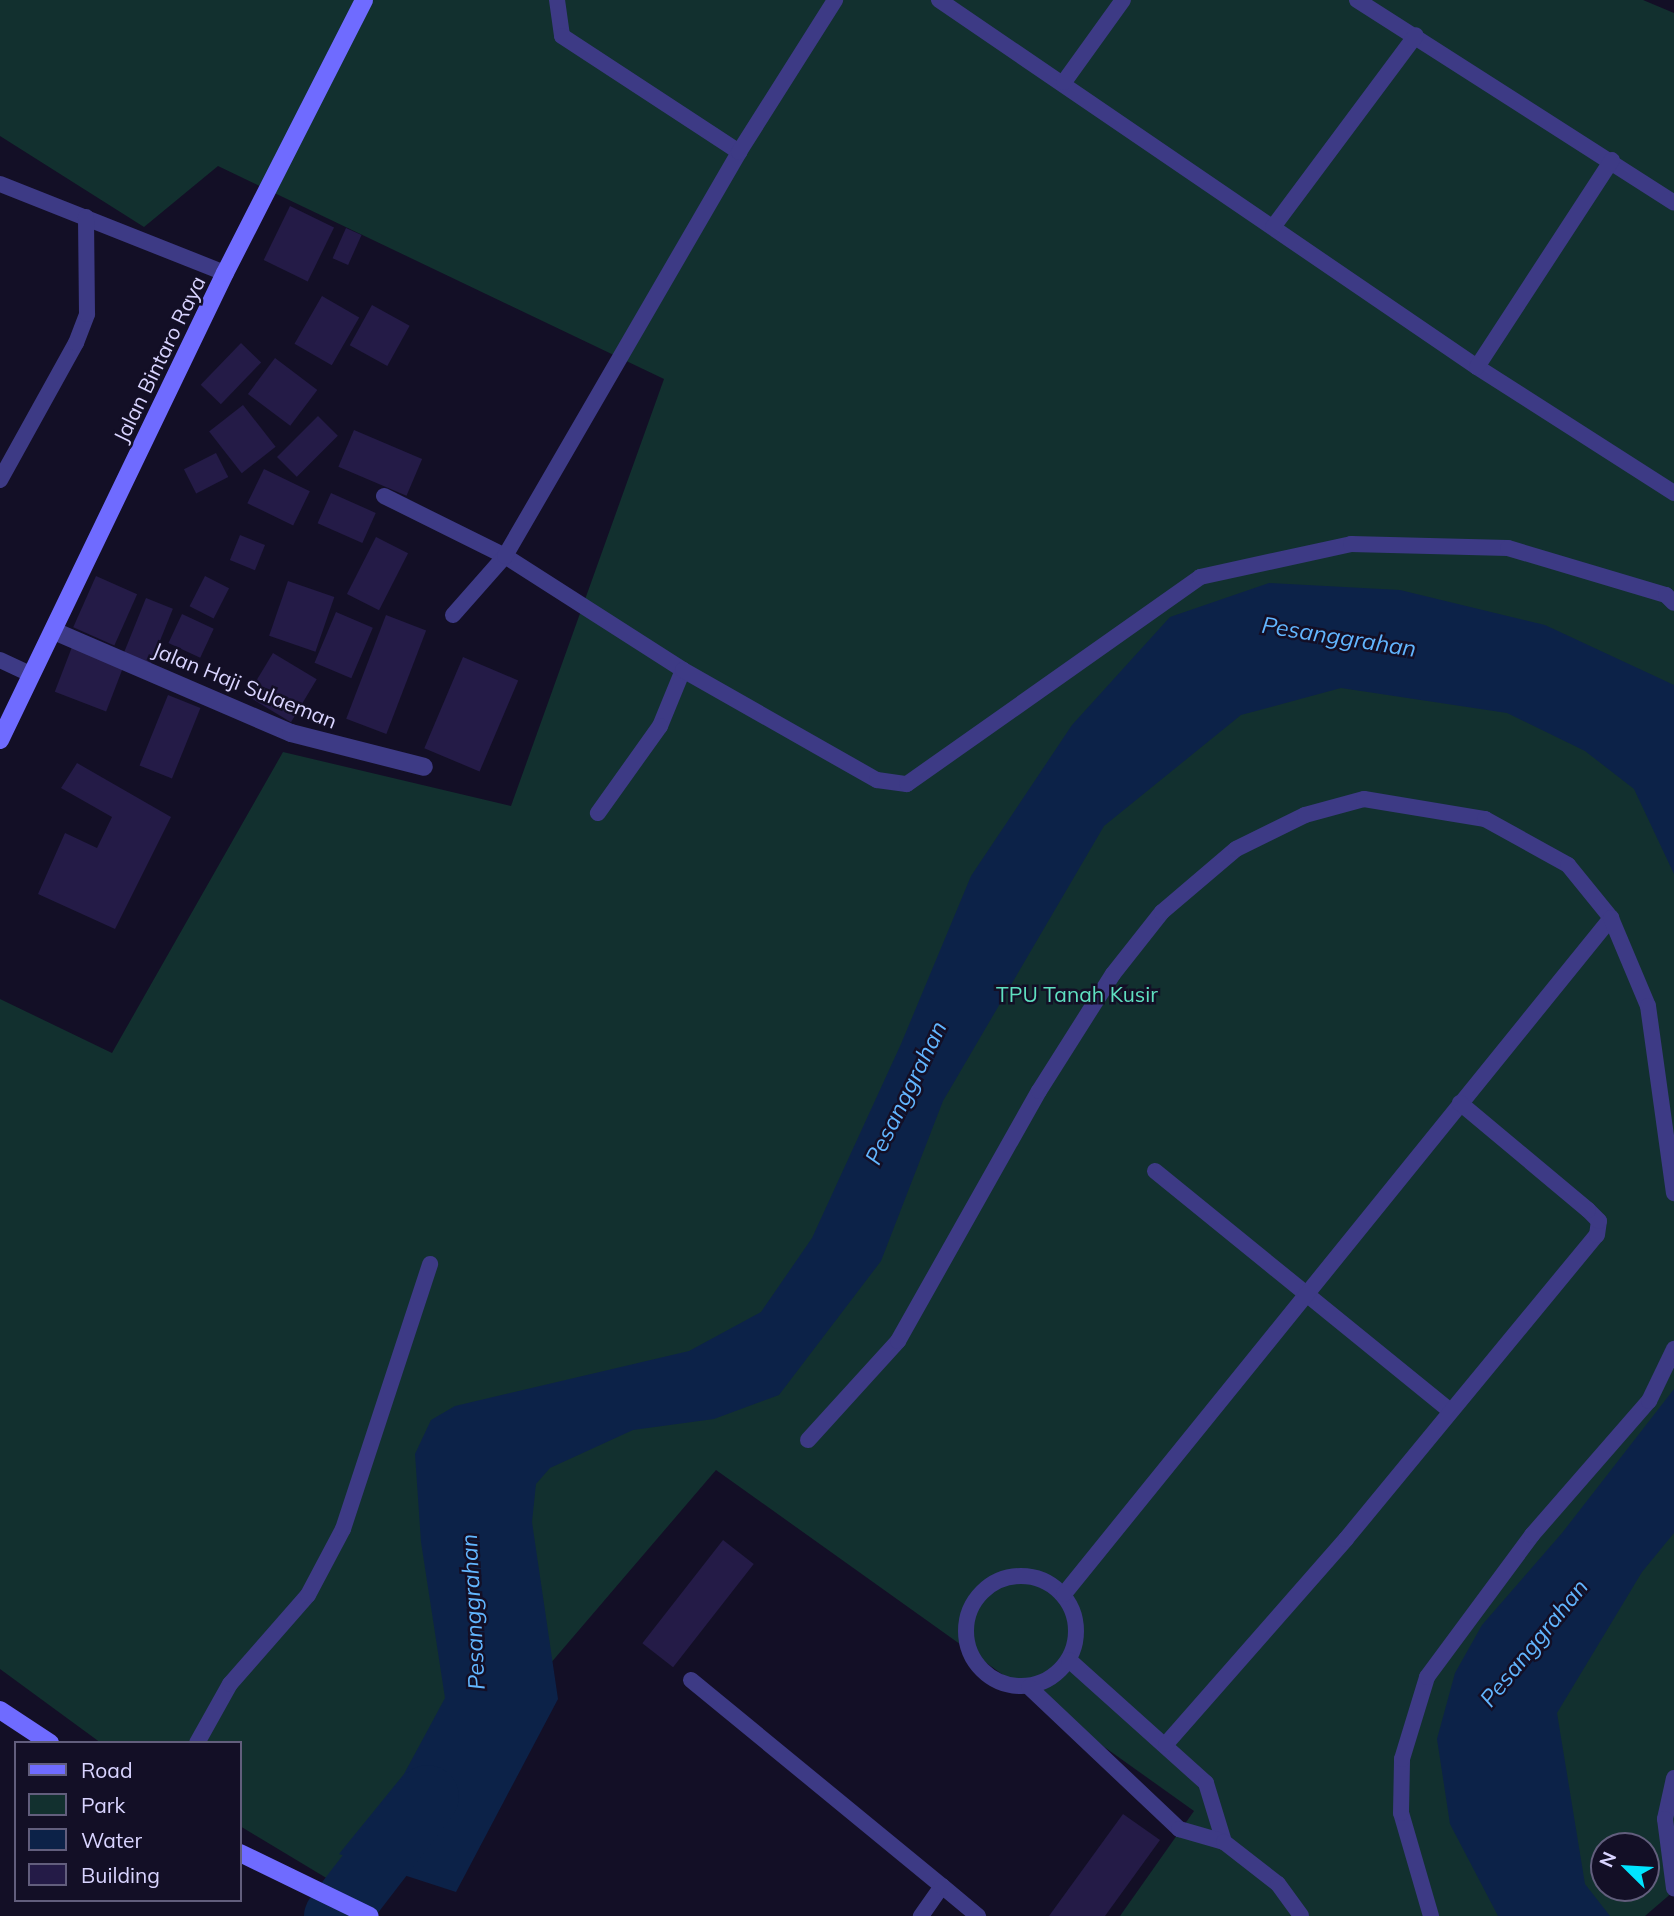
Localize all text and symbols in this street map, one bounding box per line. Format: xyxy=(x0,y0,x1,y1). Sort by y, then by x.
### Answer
street label: Jalan Bintaro Raya xyxy=(108,272,210,446)
water label: Pesanggrahan xyxy=(1260,611,1418,663)
street label: Jalan Haji Sulaeman xyxy=(149,636,341,734)
park label: TPU Tanah Kusir xyxy=(996,981,1158,1007)
water label: Pesanggrahan xyxy=(859,1017,953,1169)
water label: Pesanggrahan xyxy=(455,1533,491,1691)
water label: Pesanggrahan xyxy=(1474,1574,1594,1712)
legend xyxy=(14,1741,242,1902)
text: Road xyxy=(81,1757,132,1783)
text: Park xyxy=(81,1792,125,1818)
text: Water xyxy=(81,1827,142,1853)
north arrow xyxy=(1590,1832,1660,1902)
text: N xyxy=(1594,1848,1622,1871)
text: Building xyxy=(81,1862,160,1888)

